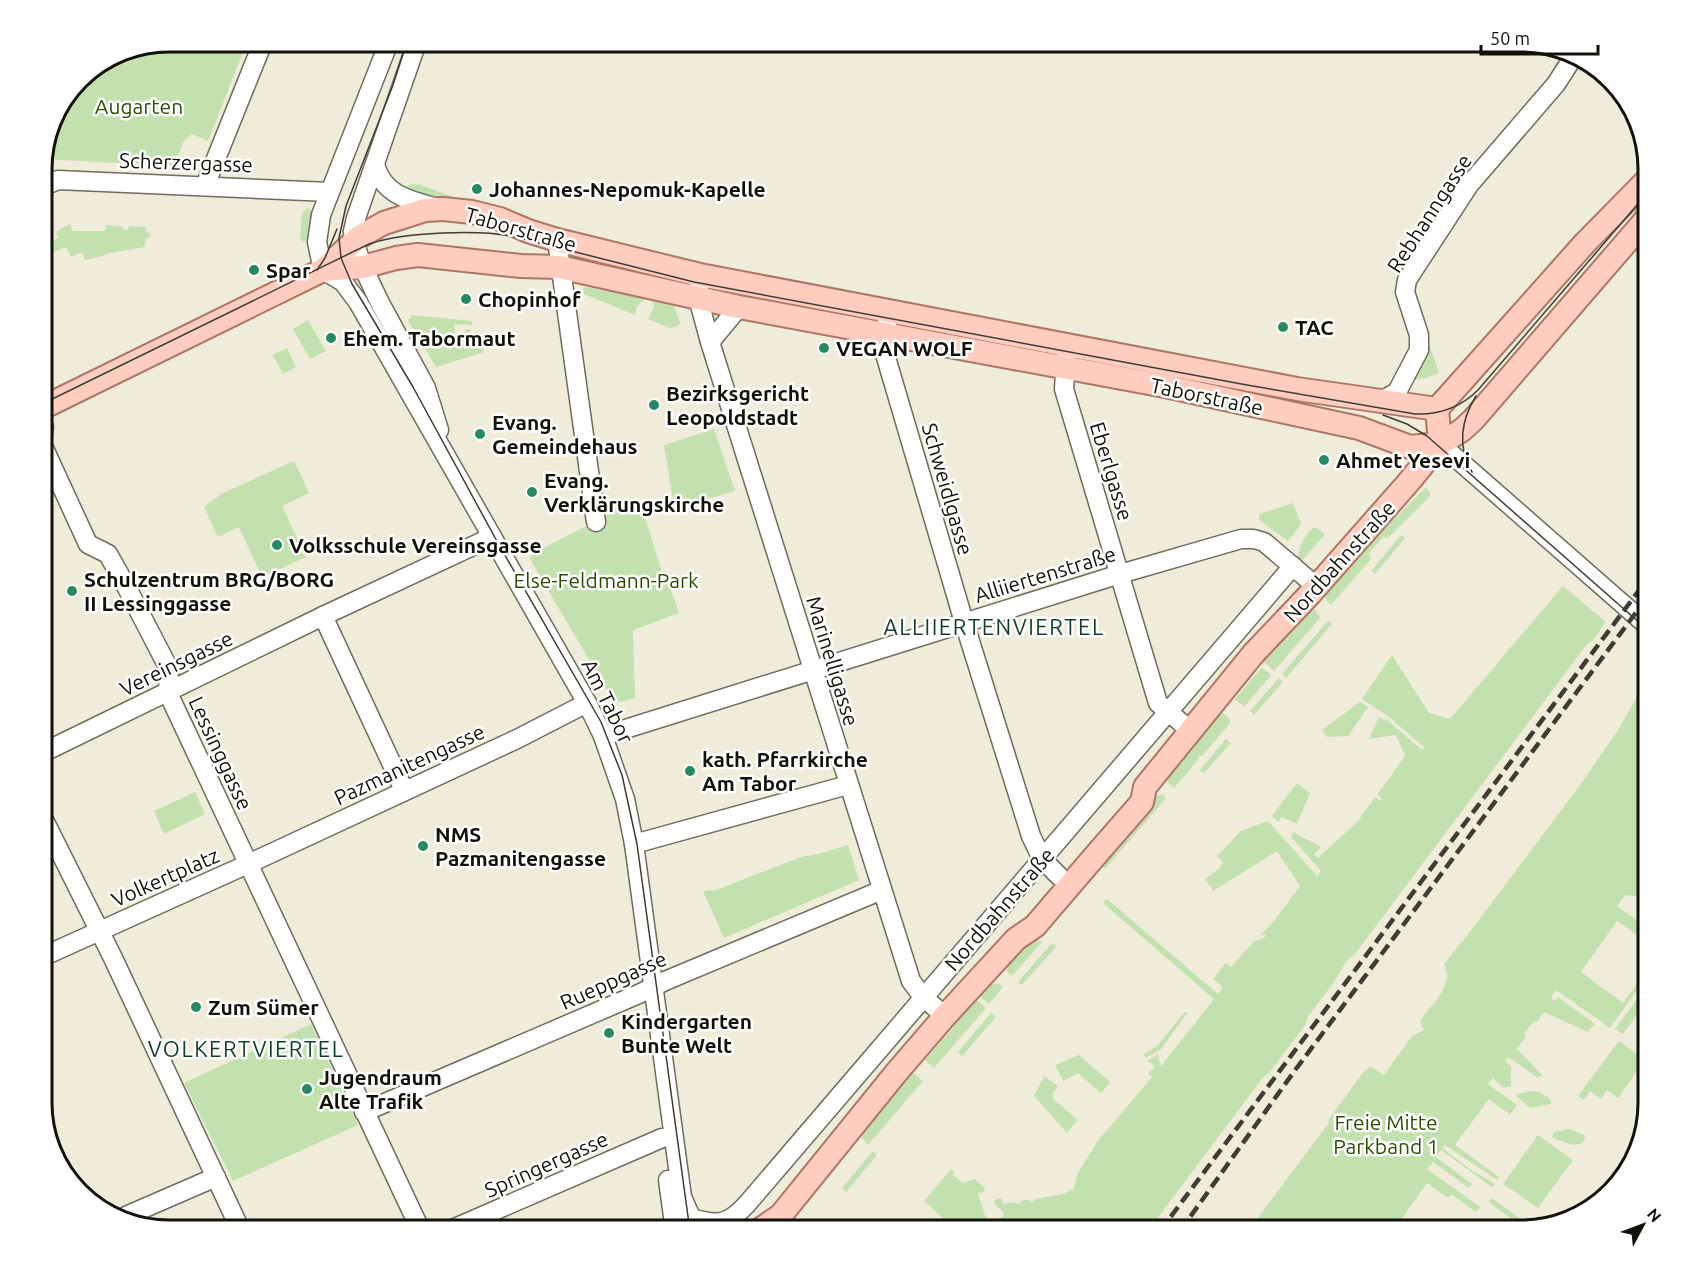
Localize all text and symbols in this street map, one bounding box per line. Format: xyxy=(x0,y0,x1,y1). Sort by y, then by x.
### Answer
scale bar xyxy=(1481,18,1598,56)
text: 50 m xyxy=(1490,28,1530,48)
park label: Augarten xyxy=(95,94,183,118)
street label: Scherzergasse xyxy=(119,148,253,176)
street label: Rebhanngasse xyxy=(1382,149,1476,277)
place label: Johannes-Nepomuk-Kapelle xyxy=(489,177,766,201)
marker: Johannes-Nepomuk-Kapelle xyxy=(470,182,484,196)
street label: Taborstraße xyxy=(463,202,579,256)
place label: Spar xyxy=(266,258,311,282)
marker: Spar xyxy=(247,263,261,277)
place label: Chopinhof xyxy=(478,287,581,311)
marker: Chopinhof xyxy=(459,292,473,306)
place label: TAC xyxy=(1295,315,1334,339)
marker: TAC xyxy=(1276,320,1290,334)
place label: Ehem. Tabormaut xyxy=(343,326,515,350)
marker: Ehem. Tabormaut xyxy=(324,331,338,345)
place label: VEGAN WOLF xyxy=(836,336,973,360)
marker: VEGAN WOLF xyxy=(817,341,831,355)
street label: Taborstraße xyxy=(1148,372,1266,420)
place label: Bezirksgericht Leopoldstadt xyxy=(666,381,809,429)
marker: Bezirksgericht Leopoldstadt xyxy=(647,398,661,412)
place label: Evang. Gemeindehaus xyxy=(492,410,638,458)
street label: Eberlgasse xyxy=(1086,419,1138,523)
street label: Schweidlgasse xyxy=(918,420,978,558)
marker: Evang. Gemeindehaus xyxy=(473,427,487,441)
place label: Ahmet Yesevi xyxy=(1336,448,1470,472)
marker: Ahmet Yesevi xyxy=(1317,453,1331,467)
place label: Evang. Verklärungskirche xyxy=(544,468,724,516)
marker: Evang. Verklärungskirche xyxy=(525,485,539,499)
street label: Nordbahnstraße xyxy=(1278,495,1400,627)
place label: Volksschule Vereinsgasse xyxy=(289,533,542,557)
marker: Volksschule Vereinsgasse xyxy=(270,538,284,552)
street label: Alliiertenstraße xyxy=(971,541,1119,607)
place label: Schulzentrum BRG/BORG II Lessinggasse xyxy=(84,567,334,615)
park label: Else-Feldmann-Park xyxy=(513,568,699,592)
marker: Schulzentrum BRG/BORG II Lessinggasse xyxy=(65,584,79,598)
street label: Marinelligasse xyxy=(802,593,864,729)
district label: ALLIIERTENVIERTEL xyxy=(883,614,1105,639)
street label: Vereinsgasse xyxy=(116,625,236,701)
street label: Am Tabor xyxy=(577,655,639,747)
street label: Lessinggasse xyxy=(184,692,258,814)
street label: Pazmanitengasse xyxy=(330,719,488,809)
place label: kath. Pfarrkirche Am Tabor xyxy=(702,747,868,795)
marker: kath. Pfarrkirche Am Tabor xyxy=(683,764,697,778)
place label: NMS Pazmanitengasse xyxy=(435,822,606,870)
marker: NMS Pazmanitengasse xyxy=(416,839,430,853)
street label: Volkertplatz xyxy=(108,843,222,911)
street label: Nordbahnstraße xyxy=(939,843,1059,975)
street label: Rueppgasse xyxy=(556,946,670,1014)
place label: Zum Sümer xyxy=(208,995,319,1019)
marker: Zum Sümer xyxy=(189,1000,203,1014)
place label: Kindergarten Bunte Welt xyxy=(621,1009,752,1057)
marker: Kindergarten Bunte Welt xyxy=(602,1026,616,1040)
district label: VOLKERTVIERTEL xyxy=(148,1036,344,1061)
place label: Jugendraum Alte Trafik xyxy=(319,1065,442,1113)
marker: Jugendraum Alte Trafik xyxy=(300,1082,314,1096)
park label: Freie Mitte Parkband 1 xyxy=(1333,1110,1439,1158)
street label: Springergasse xyxy=(481,1126,611,1202)
north arrow xyxy=(1613,1195,1673,1255)
text: N xyxy=(1644,1205,1665,1226)

